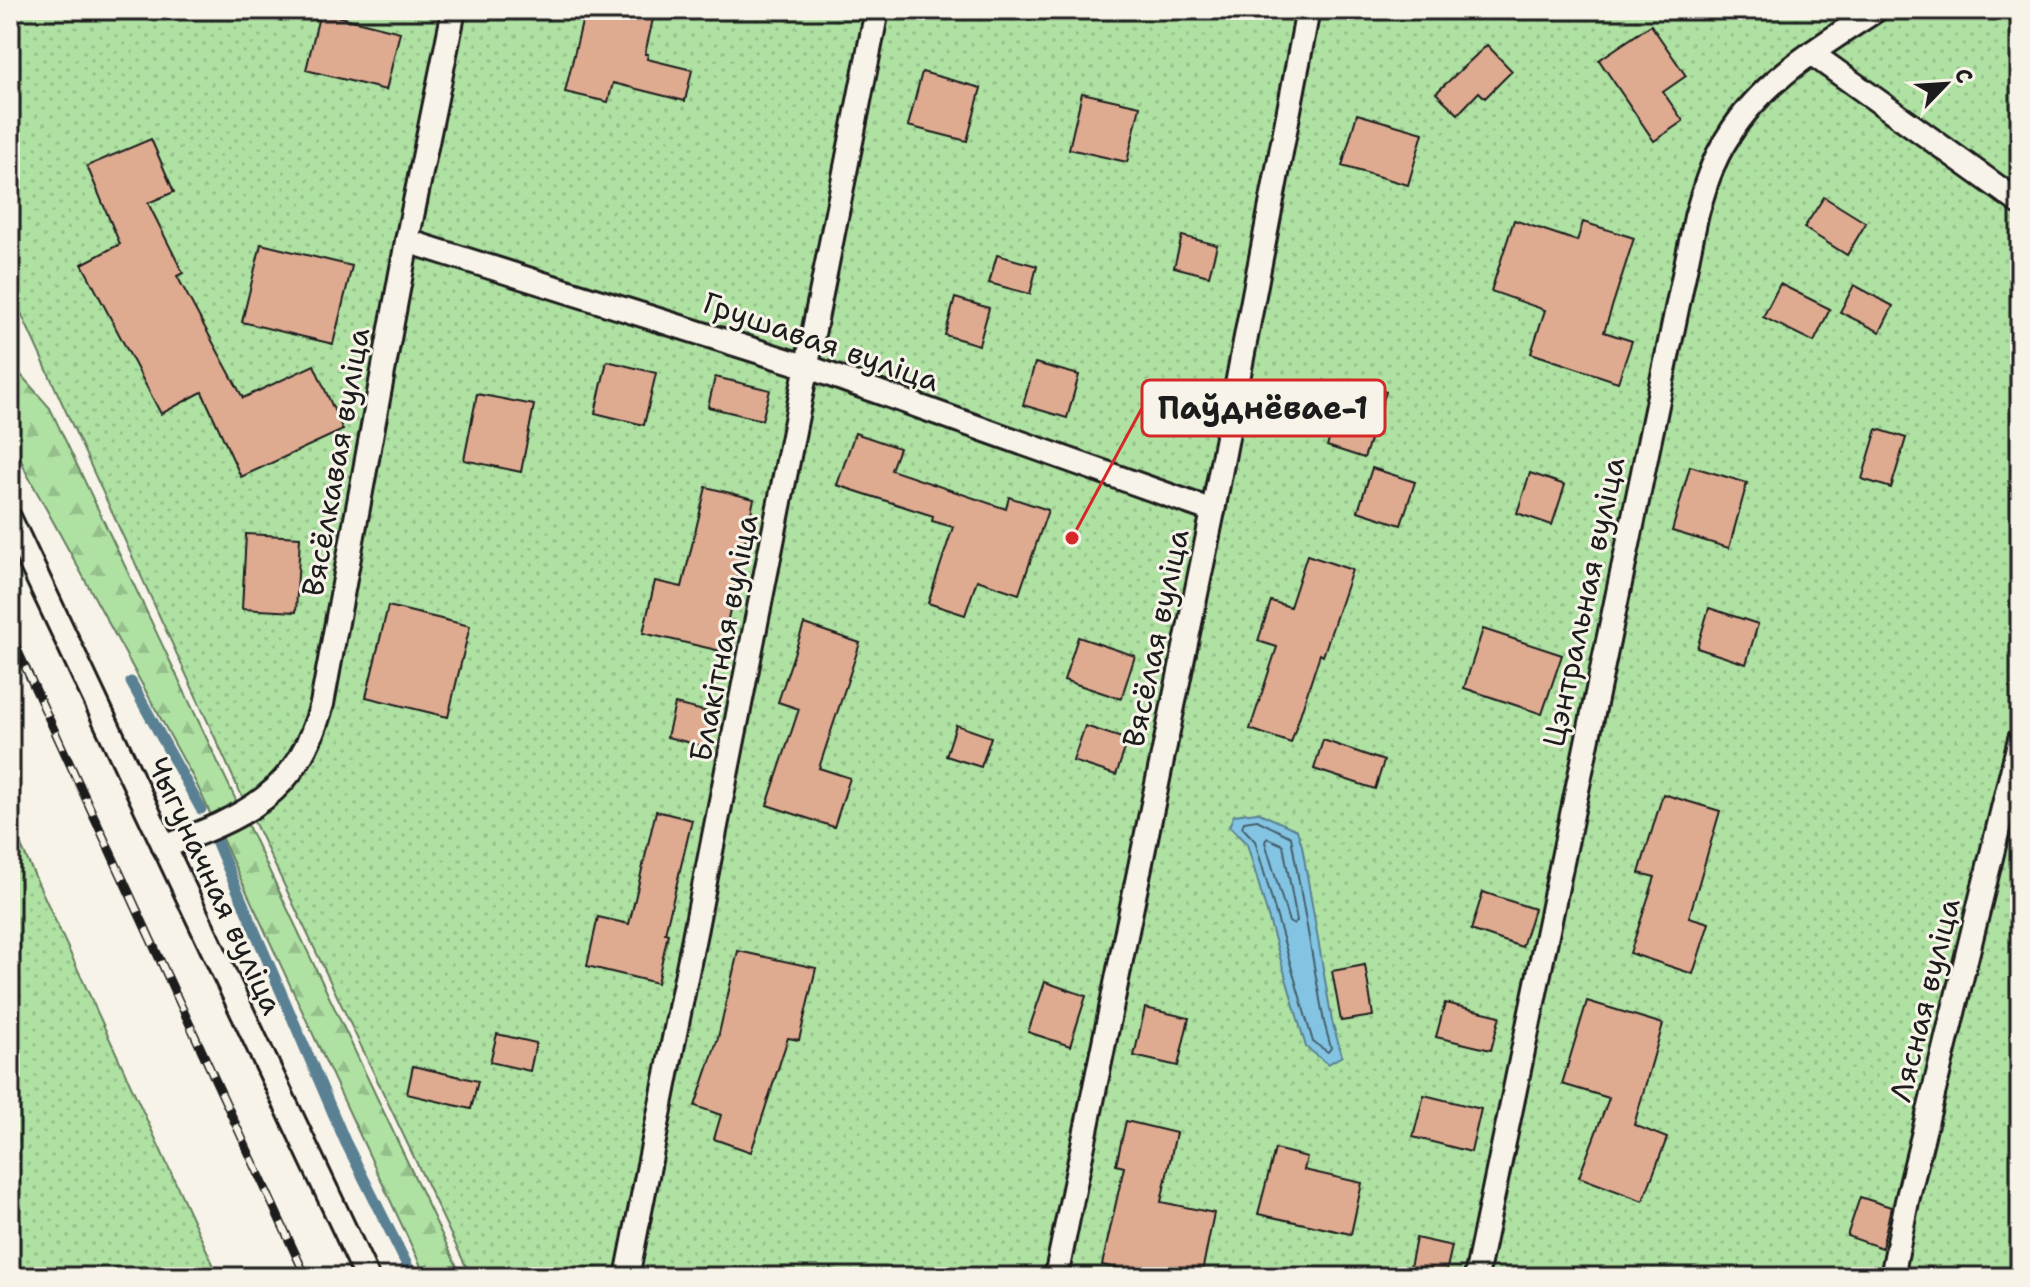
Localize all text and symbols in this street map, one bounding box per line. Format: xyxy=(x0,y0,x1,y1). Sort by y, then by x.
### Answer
north arrow xyxy=(1906,44,1986,124)
text: С xyxy=(1948,64,1980,88)
street label: Грушавая вуліца xyxy=(697,282,945,401)
street label: Вясёлкавая вуліца xyxy=(292,324,379,599)
callout: Паўднёвае-1 xyxy=(1142,380,1385,436)
text: Паўднёвае-1 xyxy=(1158,386,1368,429)
street label: Цэнтральная вуліца xyxy=(1533,453,1634,751)
street label: Блакітная вуліца xyxy=(679,510,768,765)
street label: Вясёлая вуліца xyxy=(1112,525,1199,751)
street label: Чыгуначная вуліца xyxy=(138,750,293,1021)
street label: Лясная вуліца xyxy=(1879,893,1970,1106)

